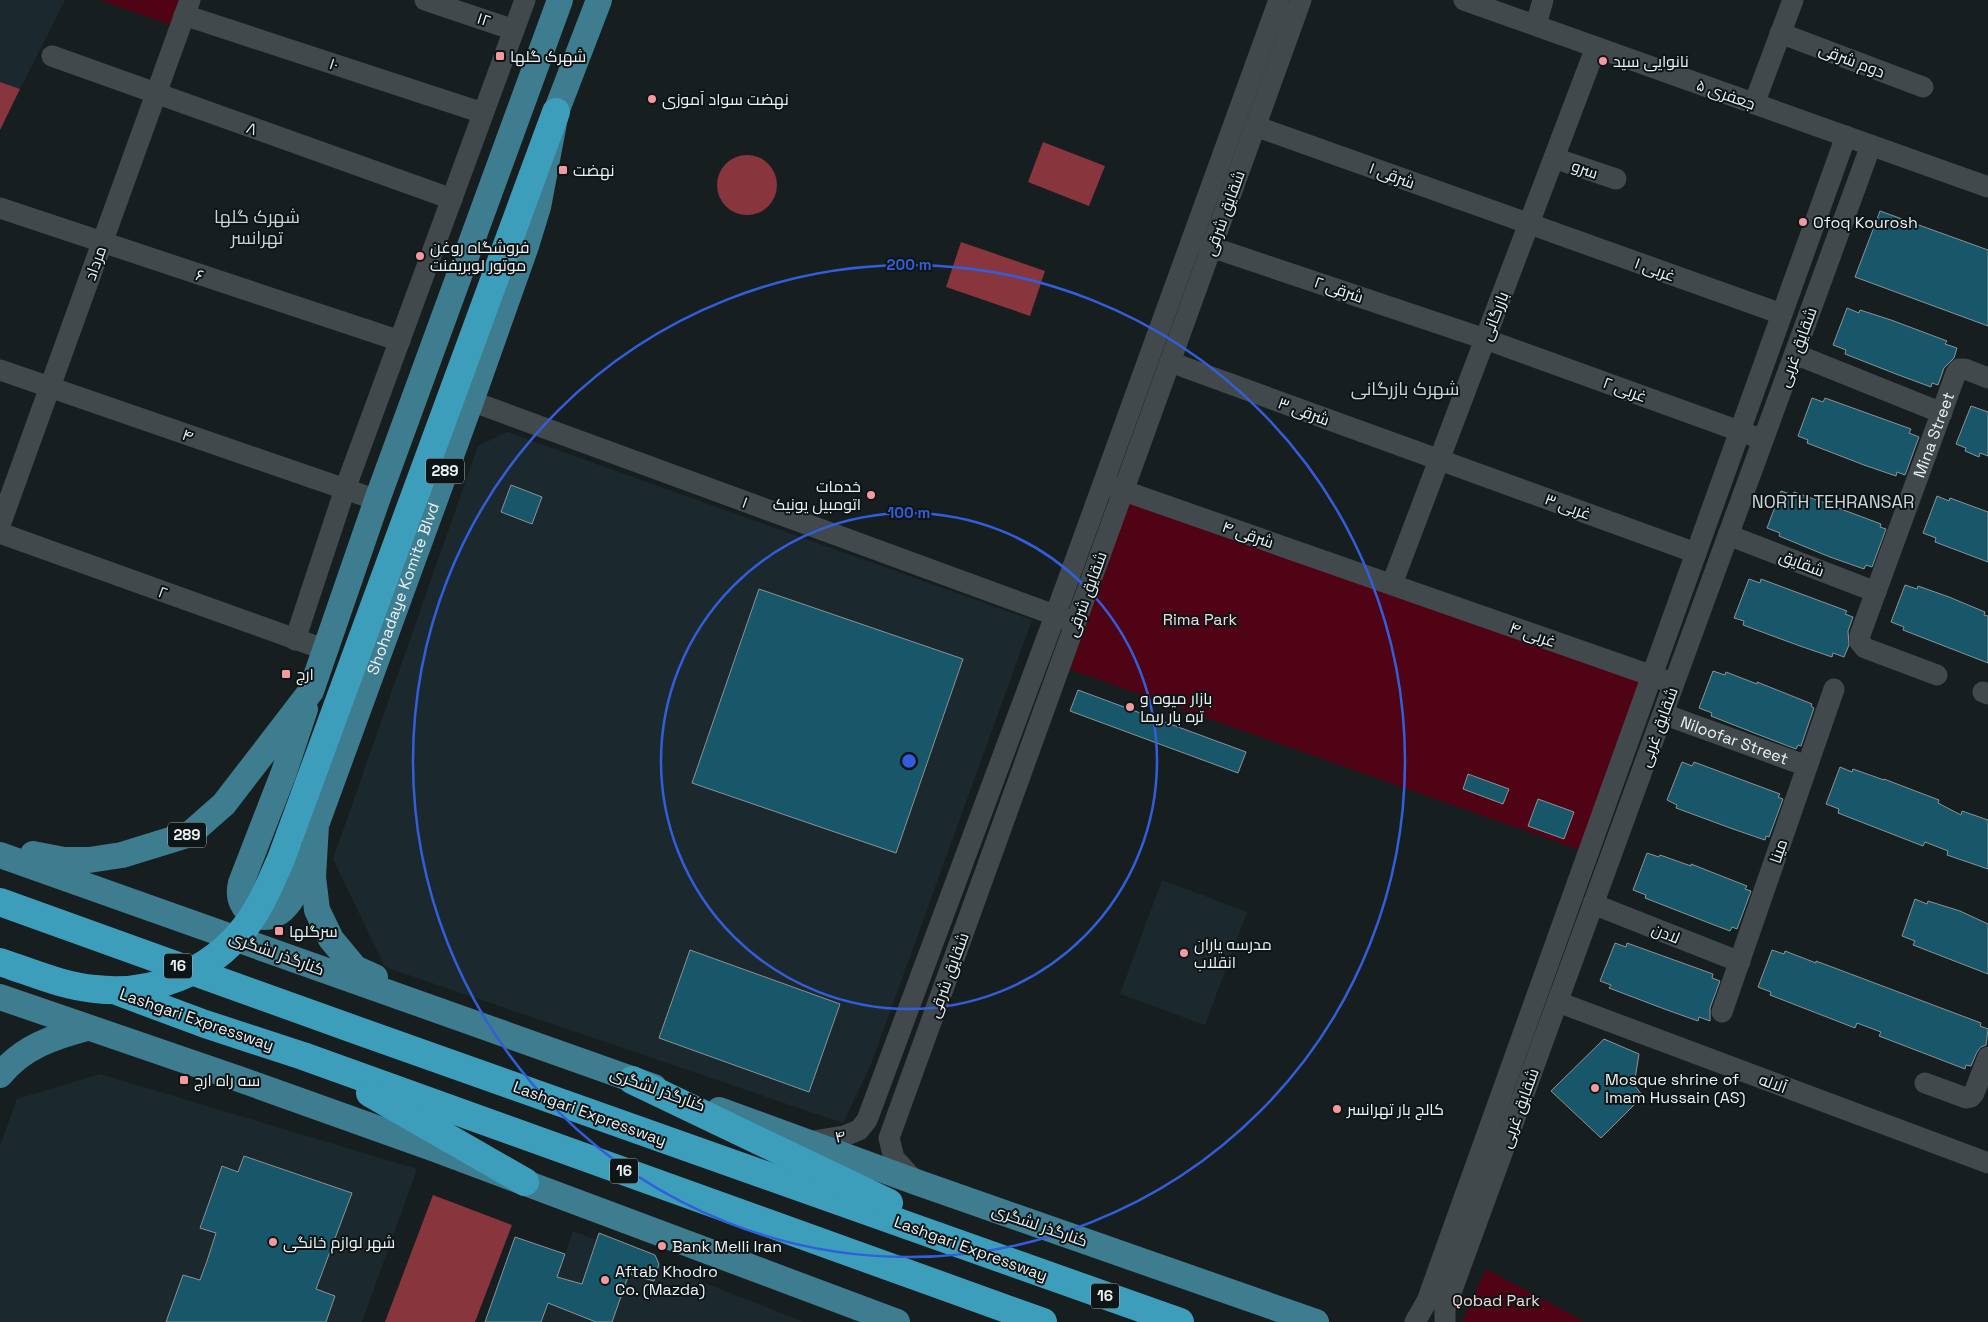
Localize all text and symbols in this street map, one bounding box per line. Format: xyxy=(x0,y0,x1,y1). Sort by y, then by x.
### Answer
street label: ۱۲ xyxy=(474,7,493,32)
street label: دوم شرقی xyxy=(1815,38,1888,84)
place label: شهرک گلها xyxy=(510,46,586,67)
marker: شهرک گلها xyxy=(494,50,506,62)
place label: نانوایی سید xyxy=(1613,51,1689,72)
street label: ۱۰ xyxy=(326,53,341,76)
marker: نانوایی سید xyxy=(1597,55,1609,67)
street label: جعفری ۵ xyxy=(1693,74,1758,115)
place label: نهضت سواد آموزی xyxy=(662,89,789,110)
marker: نهضت سواد آموزی xyxy=(646,93,658,105)
street label: ۸ xyxy=(244,117,260,140)
street label: سرو xyxy=(1569,155,1601,184)
street label: ۱ شرقی xyxy=(1366,157,1418,193)
place label: نهضت xyxy=(573,160,615,181)
marker: نهضت xyxy=(557,164,569,176)
street label: شقایق شرقی xyxy=(1199,168,1250,259)
district label: شهرک گلها تهرانسر xyxy=(214,205,300,249)
place label: Ofoq Kourosh xyxy=(1813,212,1918,233)
marker: Ofoq Kourosh xyxy=(1797,216,1809,228)
place label: فروشگاه روغن موتور لوبریفنت xyxy=(430,237,530,276)
street label: مرداد xyxy=(80,243,111,283)
marker: فروشگاه روغن موتور لوبریفنت xyxy=(414,250,426,262)
street label: ۱ غربی xyxy=(1632,252,1678,286)
text: 200 m xyxy=(887,255,931,274)
street label: ۶ xyxy=(193,264,207,287)
street label: ۲ شرقی xyxy=(1311,271,1366,308)
street label: بازرگانی xyxy=(1475,288,1513,344)
street label: شقایق غربی xyxy=(1773,304,1822,390)
street label: ۲ غربی xyxy=(1600,372,1650,407)
district label: شهرک بازرگانی xyxy=(1351,377,1459,400)
street label: Mina Street xyxy=(1909,389,1959,481)
street label: ۳ شرقی xyxy=(1275,392,1332,430)
street label: ۴ xyxy=(179,424,196,447)
road number: 289 xyxy=(426,458,464,484)
place label: خدمات اتومبیل یونیک xyxy=(773,476,861,515)
street label: ۳ غربی xyxy=(1542,488,1594,524)
marker: خدمات اتومبیل یونیک xyxy=(865,489,877,501)
district label: NORTH TEHRANSAR xyxy=(1752,490,1914,513)
street label: ۱ xyxy=(739,492,751,513)
street label: Shohadaye Komite Blvd xyxy=(362,500,444,678)
text: 100 m xyxy=(888,503,930,522)
street label: ۴ شرقی xyxy=(1219,516,1276,553)
street label: شقایق xyxy=(1776,545,1827,582)
street label: شقایق شرقی xyxy=(1061,549,1112,640)
street label: ۲ xyxy=(155,581,170,604)
park label: Rima Park xyxy=(1163,609,1238,630)
street label: ۴ غربی xyxy=(1507,617,1559,652)
place label: ارج xyxy=(296,664,314,686)
marker: ارج xyxy=(280,668,292,680)
street label: شقایق غربی xyxy=(1634,684,1683,770)
place label: بازار میوه و تره بار ریما xyxy=(1140,688,1212,727)
marker: بازار میوه و تره بار ریما xyxy=(1124,701,1136,713)
street label: Niloofar Street xyxy=(1678,711,1791,769)
centre of rings xyxy=(900,752,918,770)
road number: 289 xyxy=(168,822,206,848)
street label: مینا xyxy=(1765,836,1792,866)
street label: لادن xyxy=(1649,918,1683,949)
place label: سرگلها xyxy=(289,921,338,942)
marker: سرگلها xyxy=(273,925,285,937)
street label: کنارگذر لشگری xyxy=(226,927,327,980)
street label: شقایق شرقی xyxy=(923,930,974,1021)
place label: مدرسه یاران انقلاب xyxy=(1194,934,1272,973)
marker: مدرسه یاران انقلاب xyxy=(1178,947,1190,959)
road number: 16 xyxy=(164,954,192,978)
street label: Lashgari Expressway xyxy=(117,983,277,1056)
street label: کنارگذر لشگری xyxy=(607,1063,708,1116)
street label: شقایق غربی xyxy=(1495,1065,1544,1151)
place label: Mosque shrine of Imam Hussain (AS) xyxy=(1605,1069,1746,1108)
street label: آلاله xyxy=(1756,1069,1790,1098)
place label: سه راه ارج xyxy=(194,1070,260,1092)
marker: سه راه ارج xyxy=(178,1074,190,1086)
street label: Lashgari Expressway xyxy=(510,1076,669,1151)
marker: Mosque shrine of Imam Hussain (AS) xyxy=(1589,1082,1601,1094)
place label: کالج بار تهرانسر xyxy=(1346,1099,1444,1121)
marker: کالج بار تهرانسر xyxy=(1331,1103,1343,1115)
street label: ۴ xyxy=(833,1125,848,1148)
road number: 16 xyxy=(610,1158,638,1184)
street label: کنارگذر لشگری xyxy=(989,1199,1091,1252)
street label: Lashgari Expressway xyxy=(891,1211,1050,1286)
place label: شهر لوازم خانگی xyxy=(283,1232,395,1254)
marker: شهر لوازم خانگی xyxy=(267,1236,279,1248)
place label: Bank Melli Iran xyxy=(672,1236,782,1257)
marker: Bank Melli Iran xyxy=(656,1240,668,1252)
place label: Aftab Khodro Co. (Mazda) xyxy=(615,1261,718,1300)
marker: Aftab Khodro Co. (Mazda) xyxy=(599,1274,611,1286)
road number: 16 xyxy=(1091,1284,1119,1308)
park label: Qobad Park xyxy=(1452,1290,1540,1311)

